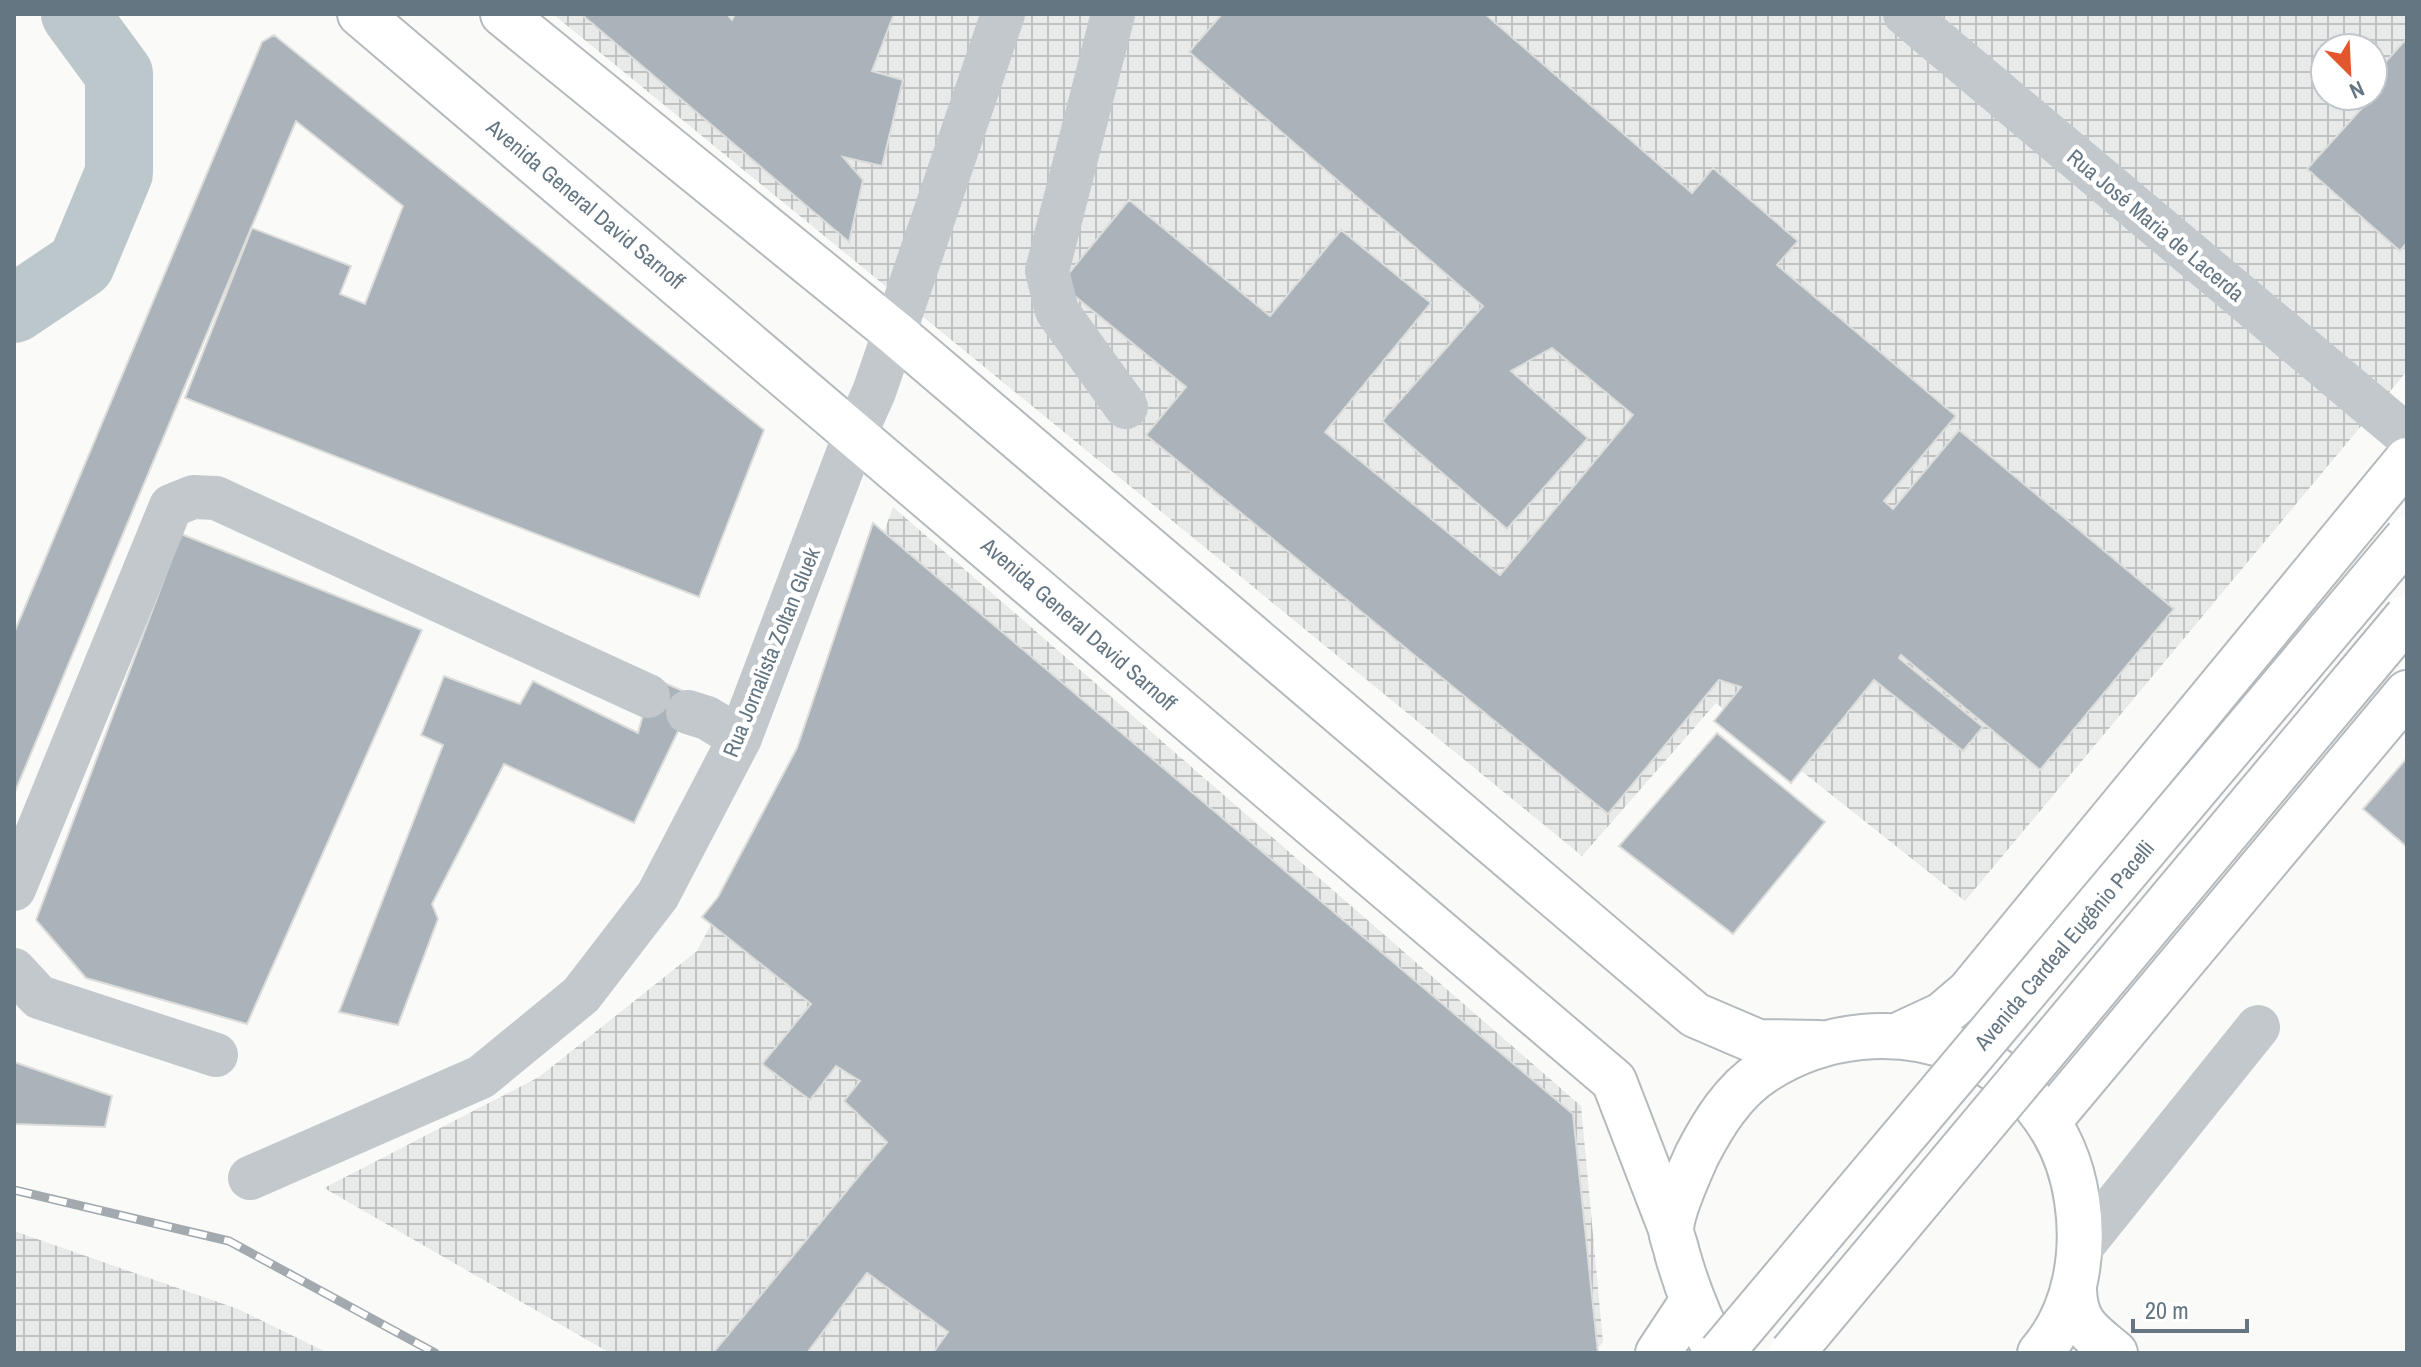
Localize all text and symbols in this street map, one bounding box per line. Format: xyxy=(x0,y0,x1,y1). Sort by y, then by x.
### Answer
north arrow xyxy=(2309,32,2389,112)
text: N xyxy=(2345,74,2369,107)
street label: Avenida General David Sarnoff xyxy=(480,111,692,296)
street label: Rua José Maria de Lacerda xyxy=(2061,142,2251,308)
street label: Avenida General David Sarnoff xyxy=(974,530,1183,718)
street label: Rua Jornalista Zoltan Gluek xyxy=(715,542,827,761)
street label: Avenida Cardeal Eugênio Pacelli xyxy=(1967,834,2161,1057)
scale bar xyxy=(2133,1283,2247,1333)
text: 20 m xyxy=(2145,1294,2189,1326)

